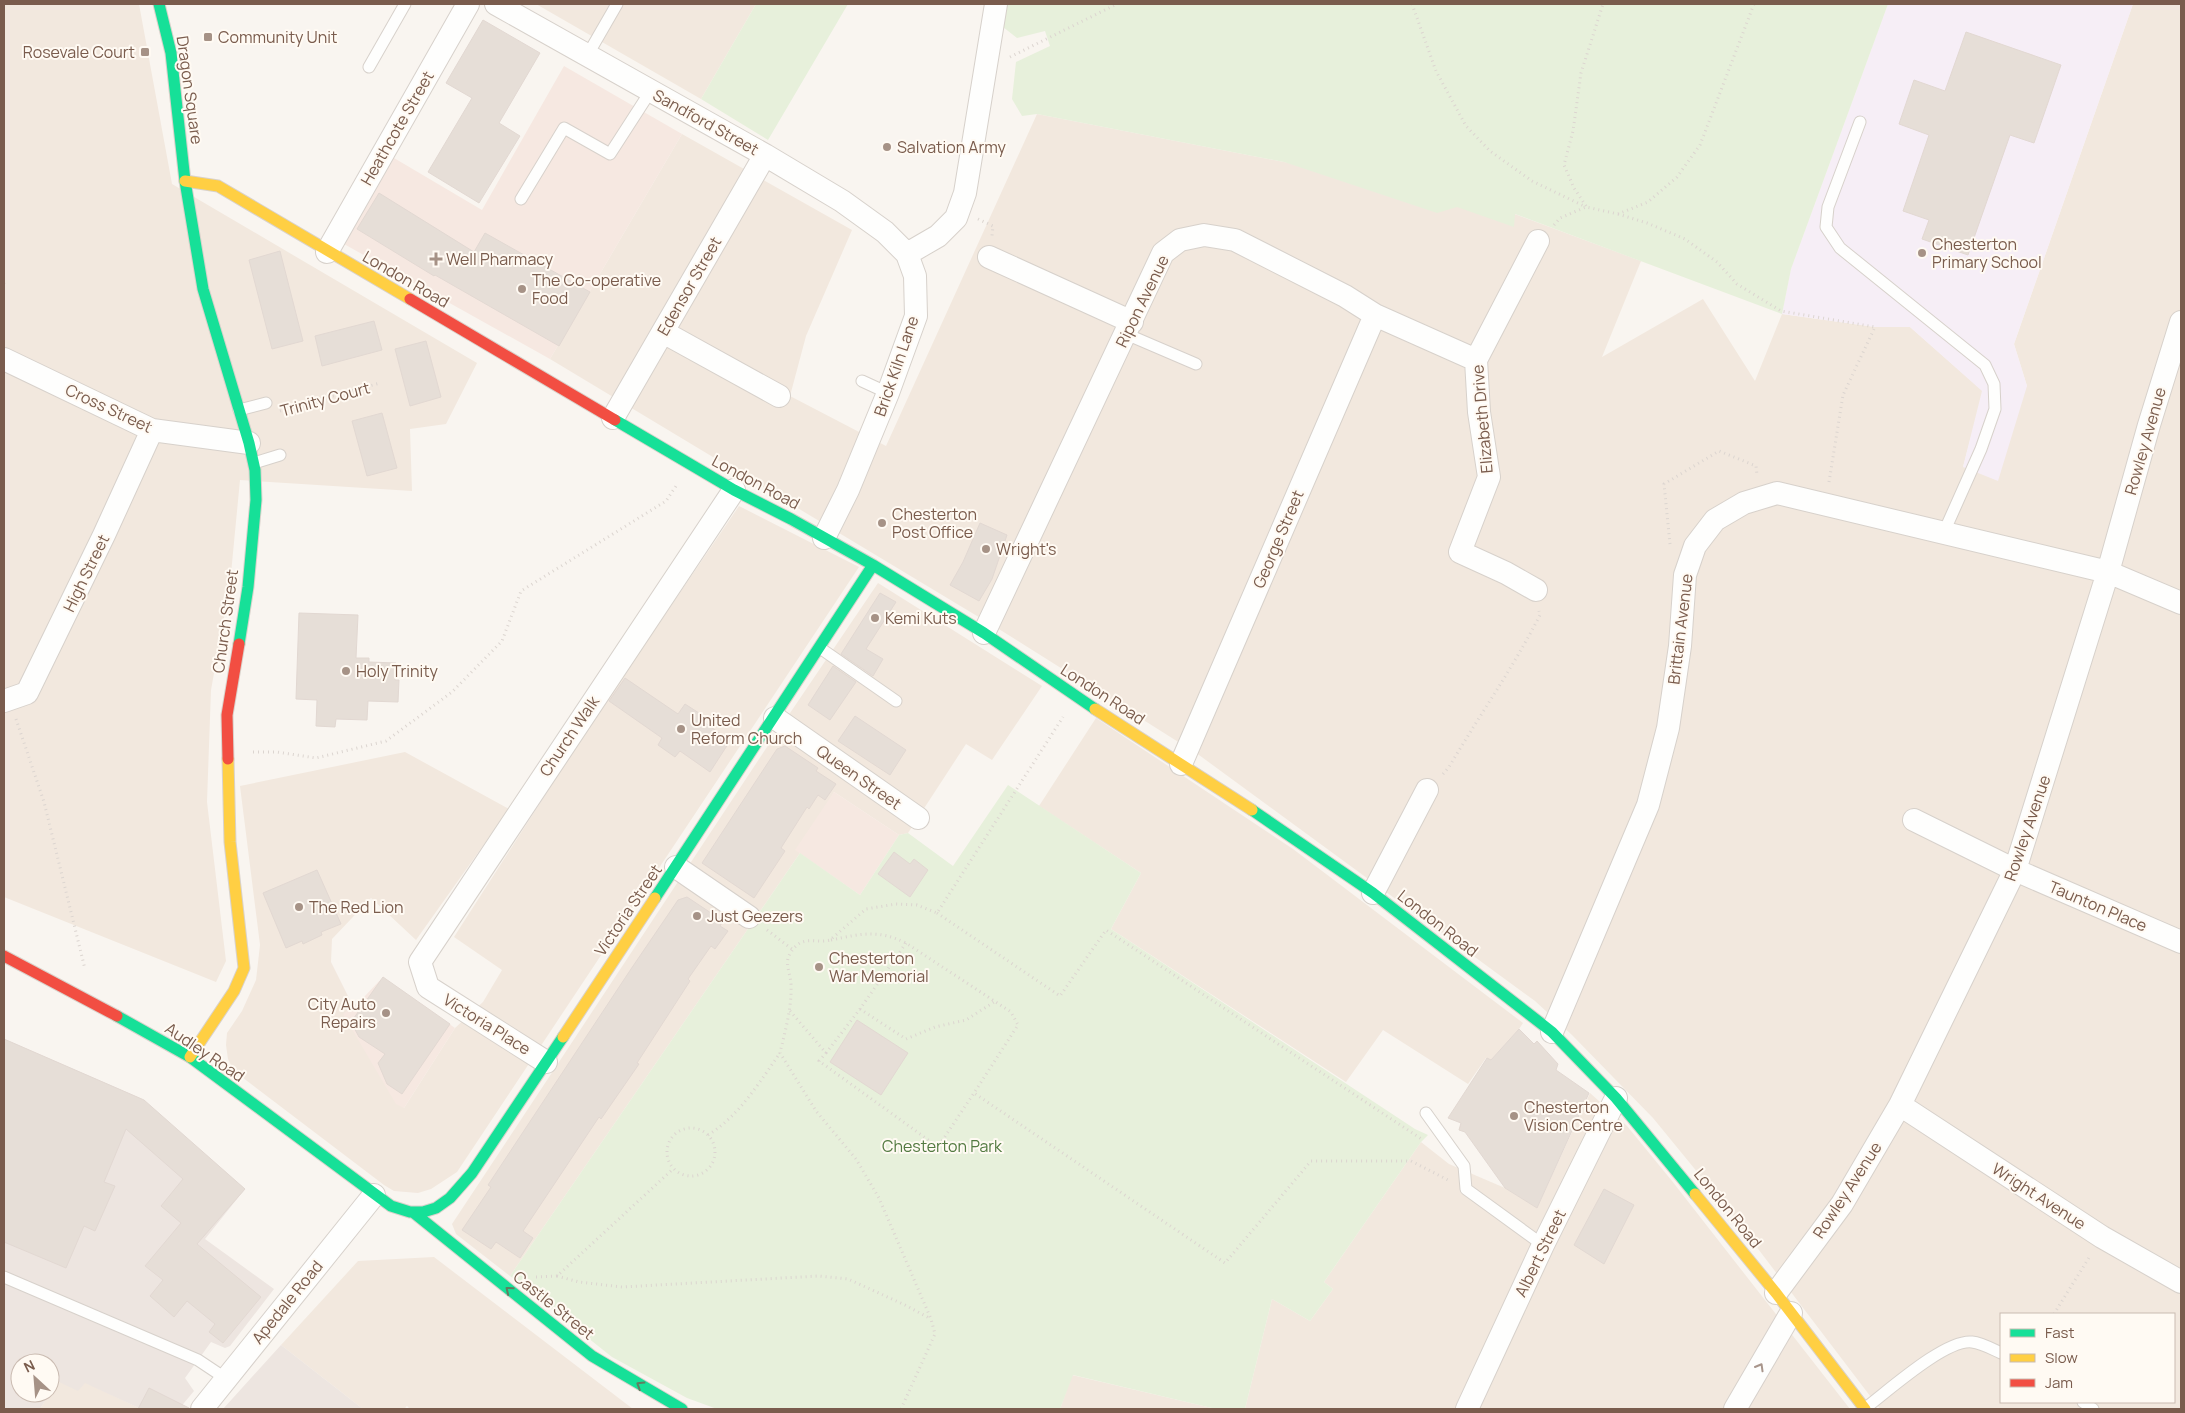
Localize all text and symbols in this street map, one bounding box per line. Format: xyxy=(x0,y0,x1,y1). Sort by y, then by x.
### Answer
place label: Community Unit xyxy=(218,26,337,48)
marker: Community Unit xyxy=(202,31,214,43)
street label: Dragon Square xyxy=(171,34,209,146)
place label: Rosevale Court xyxy=(23,41,135,63)
marker: Rosevale Court xyxy=(139,46,151,58)
street label: Heathcote Street xyxy=(355,67,439,189)
street label: Sandford Street xyxy=(649,84,763,160)
place label: Salvation Army xyxy=(897,136,1006,158)
marker: Salvation Army xyxy=(881,141,893,153)
street label: Edensor Street xyxy=(652,232,726,340)
place label: Chesterton Primary School xyxy=(1932,233,2042,273)
street label: London Road xyxy=(359,245,453,313)
marker: Chesterton Primary School xyxy=(1916,247,1928,259)
place label: Well Pharmacy xyxy=(446,248,554,270)
street label: Ripon Avenue xyxy=(1110,251,1174,351)
marker: Well Pharmacy xyxy=(430,253,442,265)
place label: The Co-operative Food xyxy=(532,269,661,309)
marker: The Co-operative Food xyxy=(516,283,528,295)
street label: Brick Kiln Lane xyxy=(869,313,923,419)
street label: Elizabeth Drive xyxy=(1466,364,1498,474)
street label: Trinity Court xyxy=(278,376,372,422)
street label: Cross Street xyxy=(62,378,156,438)
street label: Rowley Avenue xyxy=(2119,385,2171,497)
street label: London Road xyxy=(708,450,804,514)
street label: George Street xyxy=(1247,487,1309,591)
place label: Chesterton Post Office xyxy=(892,503,977,543)
marker: Chesterton Post Office xyxy=(876,517,888,529)
street label: High Street xyxy=(58,530,114,616)
place label: Wright's xyxy=(996,538,1056,560)
marker: Wright's xyxy=(980,543,992,555)
street label: Church Street xyxy=(207,568,243,674)
street label: Brittain Avenue xyxy=(1662,572,1698,686)
place label: Kemi Kuts xyxy=(885,607,957,629)
marker: Kemi Kuts xyxy=(869,612,881,624)
street label: London Road xyxy=(1056,658,1150,730)
place label: Holy Trinity xyxy=(356,660,438,682)
marker: Holy Trinity xyxy=(340,665,352,677)
street label: Church Walk xyxy=(534,691,605,780)
place label: United Reform Church xyxy=(691,709,802,749)
marker: United Reform Church xyxy=(675,723,687,735)
street label: Queen Street xyxy=(812,740,906,814)
street label: Rowley Avenue xyxy=(1999,772,2055,884)
street label: Victoria Street xyxy=(589,860,667,960)
street label: Taunton Place xyxy=(2045,875,2151,937)
street label: London Road xyxy=(1393,885,1483,961)
place label: The Red Lion xyxy=(309,896,404,918)
marker: The Red Lion xyxy=(293,901,305,913)
place label: Just Geezers xyxy=(707,905,803,927)
marker: Just Geezers xyxy=(691,910,703,922)
place label: Chesterton War Memorial xyxy=(829,947,929,987)
marker: Chesterton War Memorial xyxy=(813,961,825,973)
street label: Victoria Place xyxy=(439,988,535,1060)
place label: City Auto Repairs xyxy=(308,993,376,1033)
marker: City Auto Repairs xyxy=(380,1007,392,1019)
street label: Audley Road xyxy=(161,1017,249,1087)
place label: Chesterton Vision Centre xyxy=(1524,1096,1623,1136)
marker: Chesterton Vision Centre xyxy=(1508,1110,1520,1122)
park label: Chesterton Park xyxy=(882,1135,1003,1157)
street label: Rowley Avenue xyxy=(1808,1138,1886,1242)
street label: Wright Avenue xyxy=(1988,1157,2090,1235)
street label: London Road xyxy=(1689,1164,1767,1252)
street label: Albert Street xyxy=(1509,1205,1571,1301)
street label: Apedale Road xyxy=(246,1256,328,1348)
street label: Castle Street xyxy=(509,1265,599,1345)
one-way arrow xyxy=(506,1287,515,1295)
legend xyxy=(2000,1313,2175,1403)
text: Fast xyxy=(2045,1322,2074,1343)
text: Slow xyxy=(2045,1347,2078,1368)
north arrow xyxy=(10,1353,60,1403)
text: N xyxy=(20,1355,38,1377)
one-way arrow xyxy=(1753,1364,1763,1373)
text: Jam xyxy=(2045,1372,2073,1393)
one-way arrow xyxy=(636,1381,645,1391)

